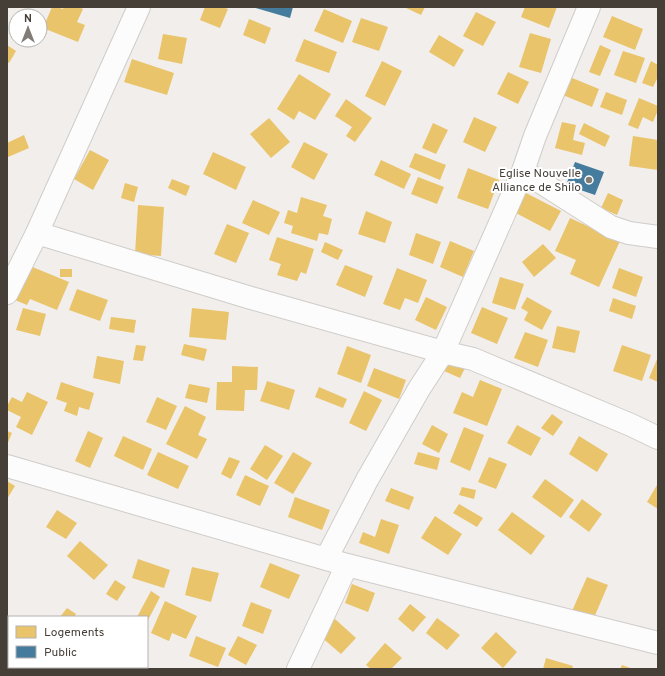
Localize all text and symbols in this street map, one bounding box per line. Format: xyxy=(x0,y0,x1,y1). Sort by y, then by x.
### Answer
north arrow xyxy=(8,8,48,48)
text: N xyxy=(24,12,32,26)
place label: Eglise Nouvelle Alliance de Shilo xyxy=(492,166,581,196)
marker: Eglise Nouvelle Alliance de Shilo xyxy=(584,175,594,185)
legend xyxy=(8,616,148,668)
text: Logements xyxy=(44,625,104,641)
text: Public xyxy=(44,645,77,661)

